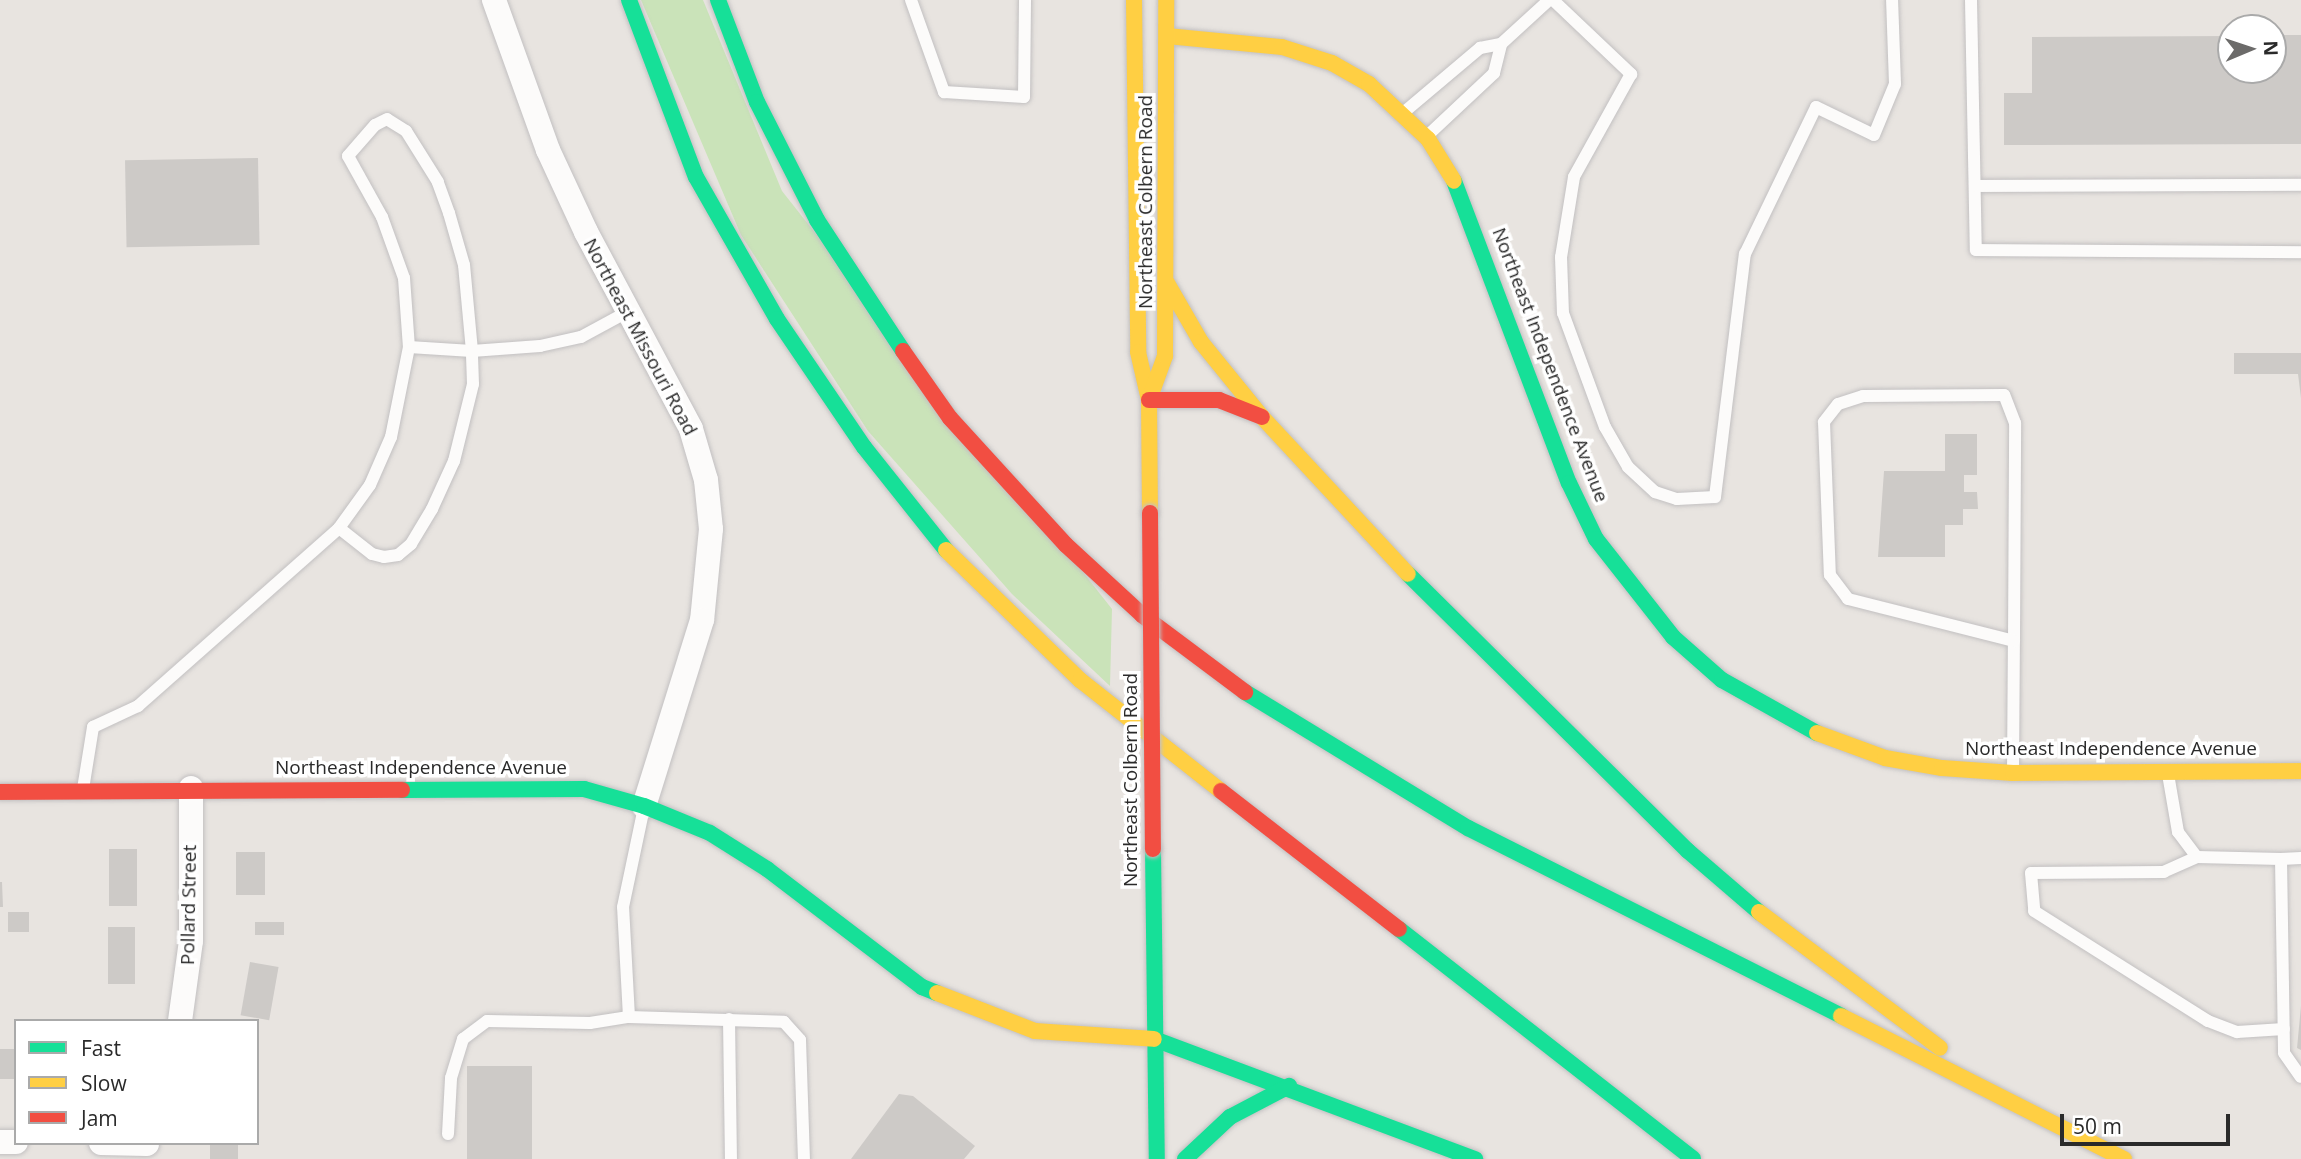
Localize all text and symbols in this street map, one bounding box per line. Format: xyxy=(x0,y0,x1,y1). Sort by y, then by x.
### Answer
north arrow xyxy=(2217,14,2287,84)
text: N xyxy=(2258,40,2284,57)
street label: Northeast Colbern Road xyxy=(1135,95,1157,309)
street label: Northeast Independence Avenue xyxy=(1487,225,1613,505)
street label: Northeast Missouri Road xyxy=(578,235,702,439)
street label: Northeast Colbern Road xyxy=(1120,673,1142,887)
street label: Northeast Independence Avenue xyxy=(1965,738,2257,760)
street label: Northeast Independence Avenue xyxy=(275,757,567,779)
street label: Pollard Street xyxy=(177,845,201,965)
legend xyxy=(14,1019,259,1145)
text: Fast xyxy=(81,1034,121,1062)
text: Slow xyxy=(81,1069,127,1097)
scale bar xyxy=(2063,1100,2233,1144)
text: Jam xyxy=(81,1104,118,1132)
text: 50 m xyxy=(2073,1112,2122,1140)

